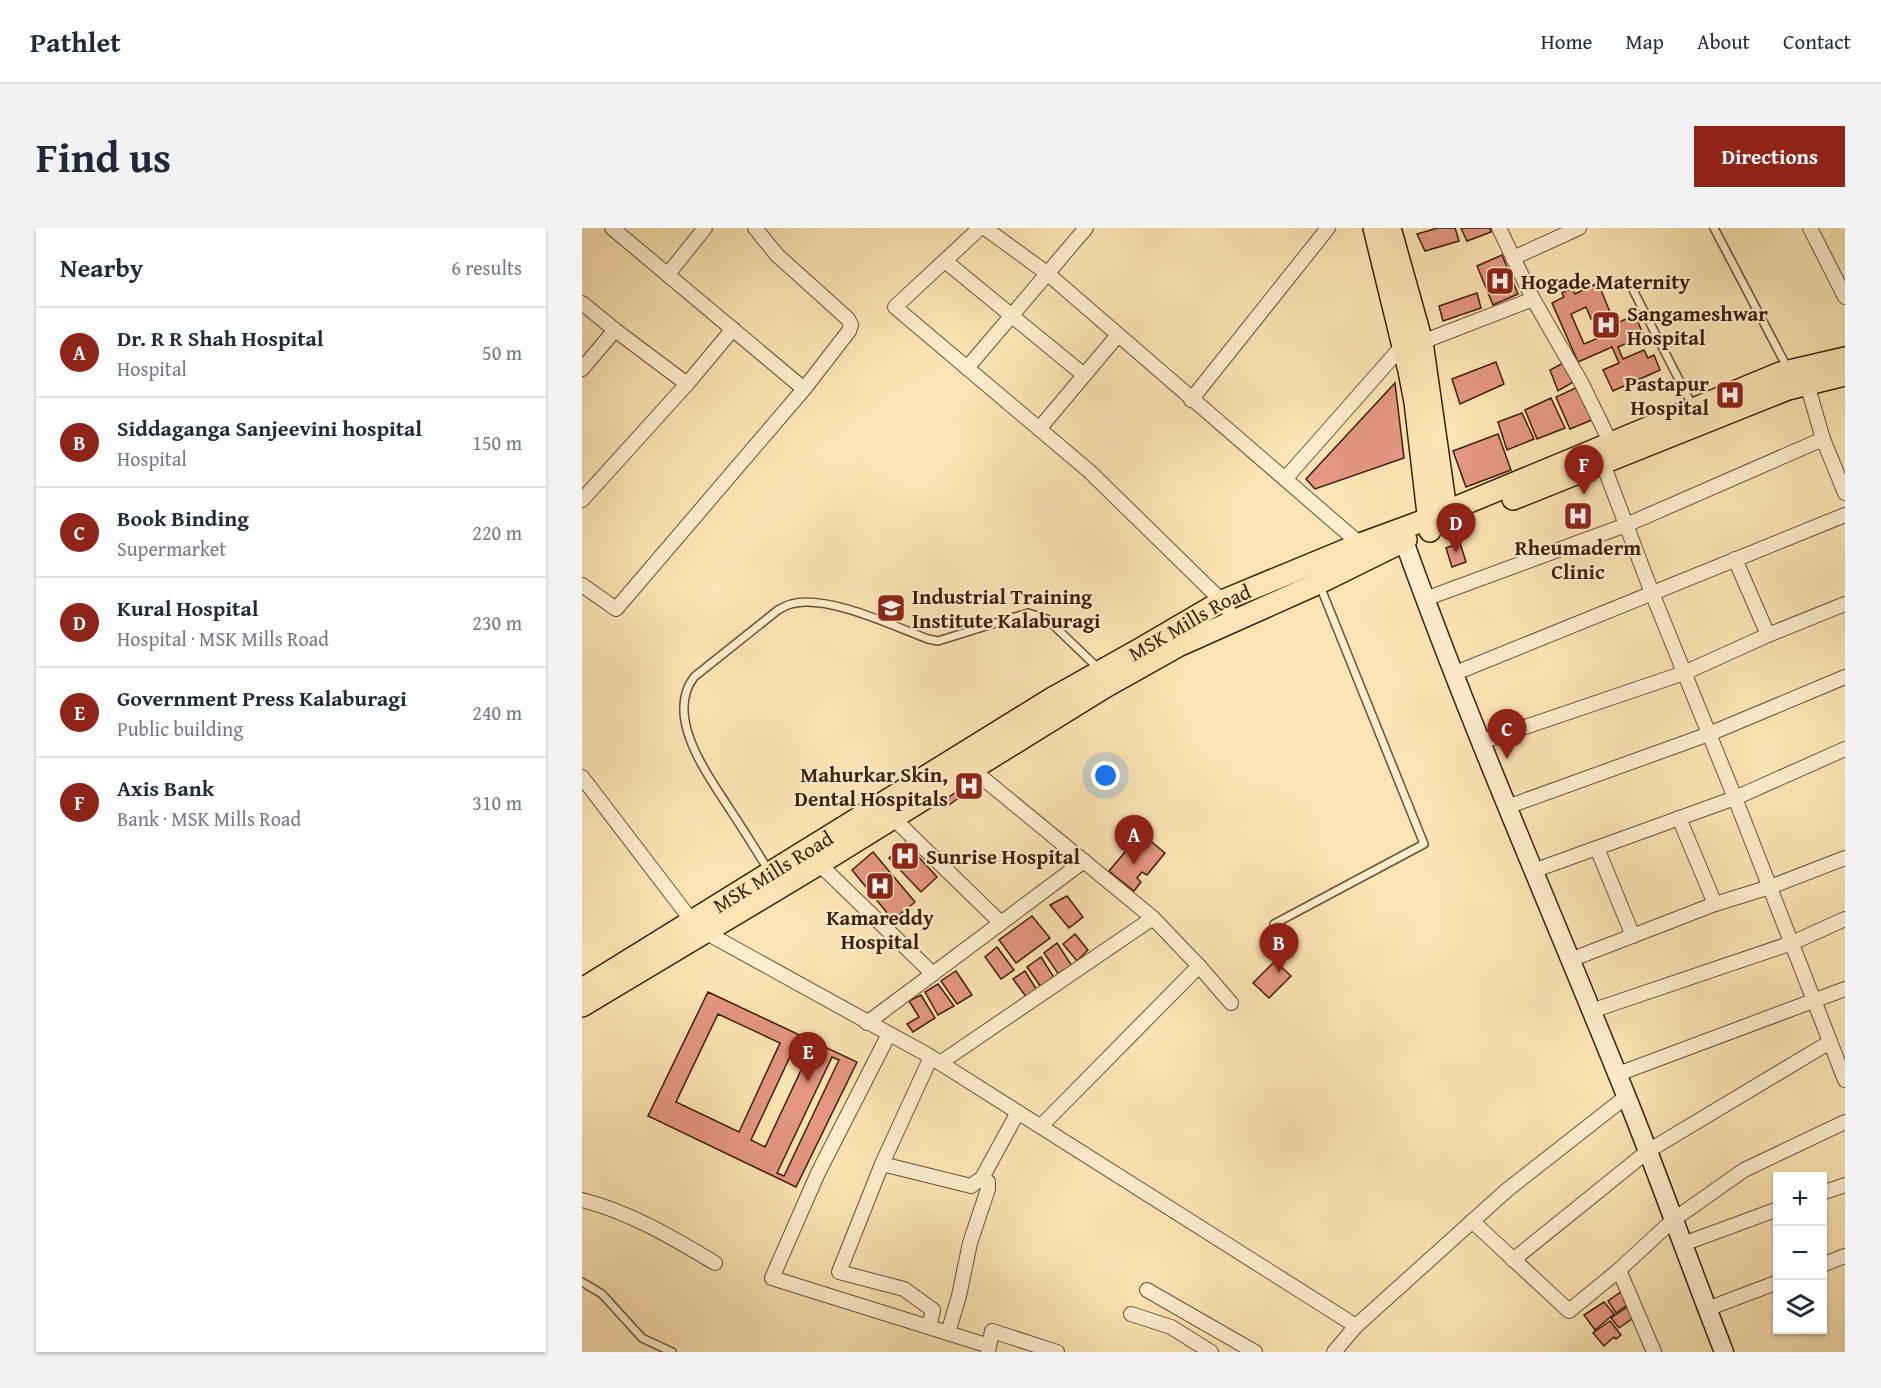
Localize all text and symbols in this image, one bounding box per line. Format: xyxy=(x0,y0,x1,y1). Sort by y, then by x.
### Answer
text: Pathlet xyxy=(30,21,121,62)
text: Home xyxy=(1541,26,1592,57)
text: Map xyxy=(1625,26,1664,57)
text: About xyxy=(1697,26,1750,57)
text: Contact xyxy=(1783,26,1851,57)
text: Find us xyxy=(36,126,171,187)
button: Directions xyxy=(1694,126,1845,187)
text: Nearby xyxy=(60,248,143,287)
text: 6 results xyxy=(451,253,522,282)
hospital icon: Hogade Maternity xyxy=(1484,265,1516,297)
place label: Hogade Maternity xyxy=(1521,266,1690,297)
place label: Sangameshwar Hospital xyxy=(1627,298,1768,353)
hospital icon: Sangameshwar Hospital xyxy=(1590,309,1622,341)
text: Dr. R R Shah Hospital xyxy=(117,322,324,354)
text: A xyxy=(73,338,86,367)
text: 50 m xyxy=(482,338,522,367)
text: Hospital xyxy=(117,354,187,383)
place label: Pastapur Hospital xyxy=(1625,368,1709,423)
hospital icon: Pastapur Hospital xyxy=(1714,379,1746,411)
text: Siddaganga Sanjeevini hospital xyxy=(117,412,422,444)
text: B xyxy=(73,428,86,457)
text: 150 m xyxy=(472,428,522,457)
text: Hospital xyxy=(117,444,187,473)
pin: F xyxy=(1564,446,1604,495)
hospital icon: Rheumaderm Clinic xyxy=(1562,500,1594,532)
text: Book Binding xyxy=(117,502,249,534)
pin: D xyxy=(1436,504,1476,553)
text: C xyxy=(74,518,85,547)
text: 220 m xyxy=(472,518,522,547)
place label: Rheumaderm Clinic xyxy=(1515,532,1641,587)
text: Supermarket xyxy=(117,534,226,563)
street label: MSK Mills Road xyxy=(1122,575,1256,668)
place label: Industrial Training Institute Kalaburagi xyxy=(912,581,1101,636)
text: Kural Hospital xyxy=(117,592,259,624)
school or university icon: Industrial Training Institute Kalaburagi xyxy=(875,592,907,624)
text: D xyxy=(73,608,86,637)
text: 230 m xyxy=(472,608,522,637)
text: Hospital · MSK Mills Road xyxy=(117,624,329,653)
text: Government Press Kalaburagi xyxy=(117,682,407,714)
text: E xyxy=(74,698,85,727)
text: 240 m xyxy=(472,698,522,727)
pin: C xyxy=(1488,710,1526,759)
text: Public building xyxy=(117,714,243,743)
place label: Mahurkar Skin, Dental Hospitals xyxy=(794,759,948,814)
your location xyxy=(1091,761,1120,790)
hospital icon: Mahurkar Skin, Dental Hospitals xyxy=(953,770,985,802)
text: Axis Bank xyxy=(117,772,214,804)
text: F xyxy=(74,788,85,817)
text: 310 m xyxy=(472,788,522,817)
text: Bank · MSK Mills Road xyxy=(117,804,301,833)
pin: A xyxy=(1114,816,1154,865)
street label: MSK Mills Road xyxy=(706,822,839,920)
hospital icon: Sunrise Hospital xyxy=(889,840,921,872)
place label: Sunrise Hospital xyxy=(926,841,1081,872)
hospital icon: Kamareddy Hospital xyxy=(864,870,896,902)
place label: Kamareddy Hospital xyxy=(826,902,934,957)
pin: B xyxy=(1260,924,1298,973)
pin: E xyxy=(788,1032,828,1082)
map controls xyxy=(1773,1172,1827,1334)
button: + xyxy=(1773,1172,1827,1226)
button: − xyxy=(1773,1226,1827,1280)
button: layers xyxy=(1773,1280,1827,1334)

